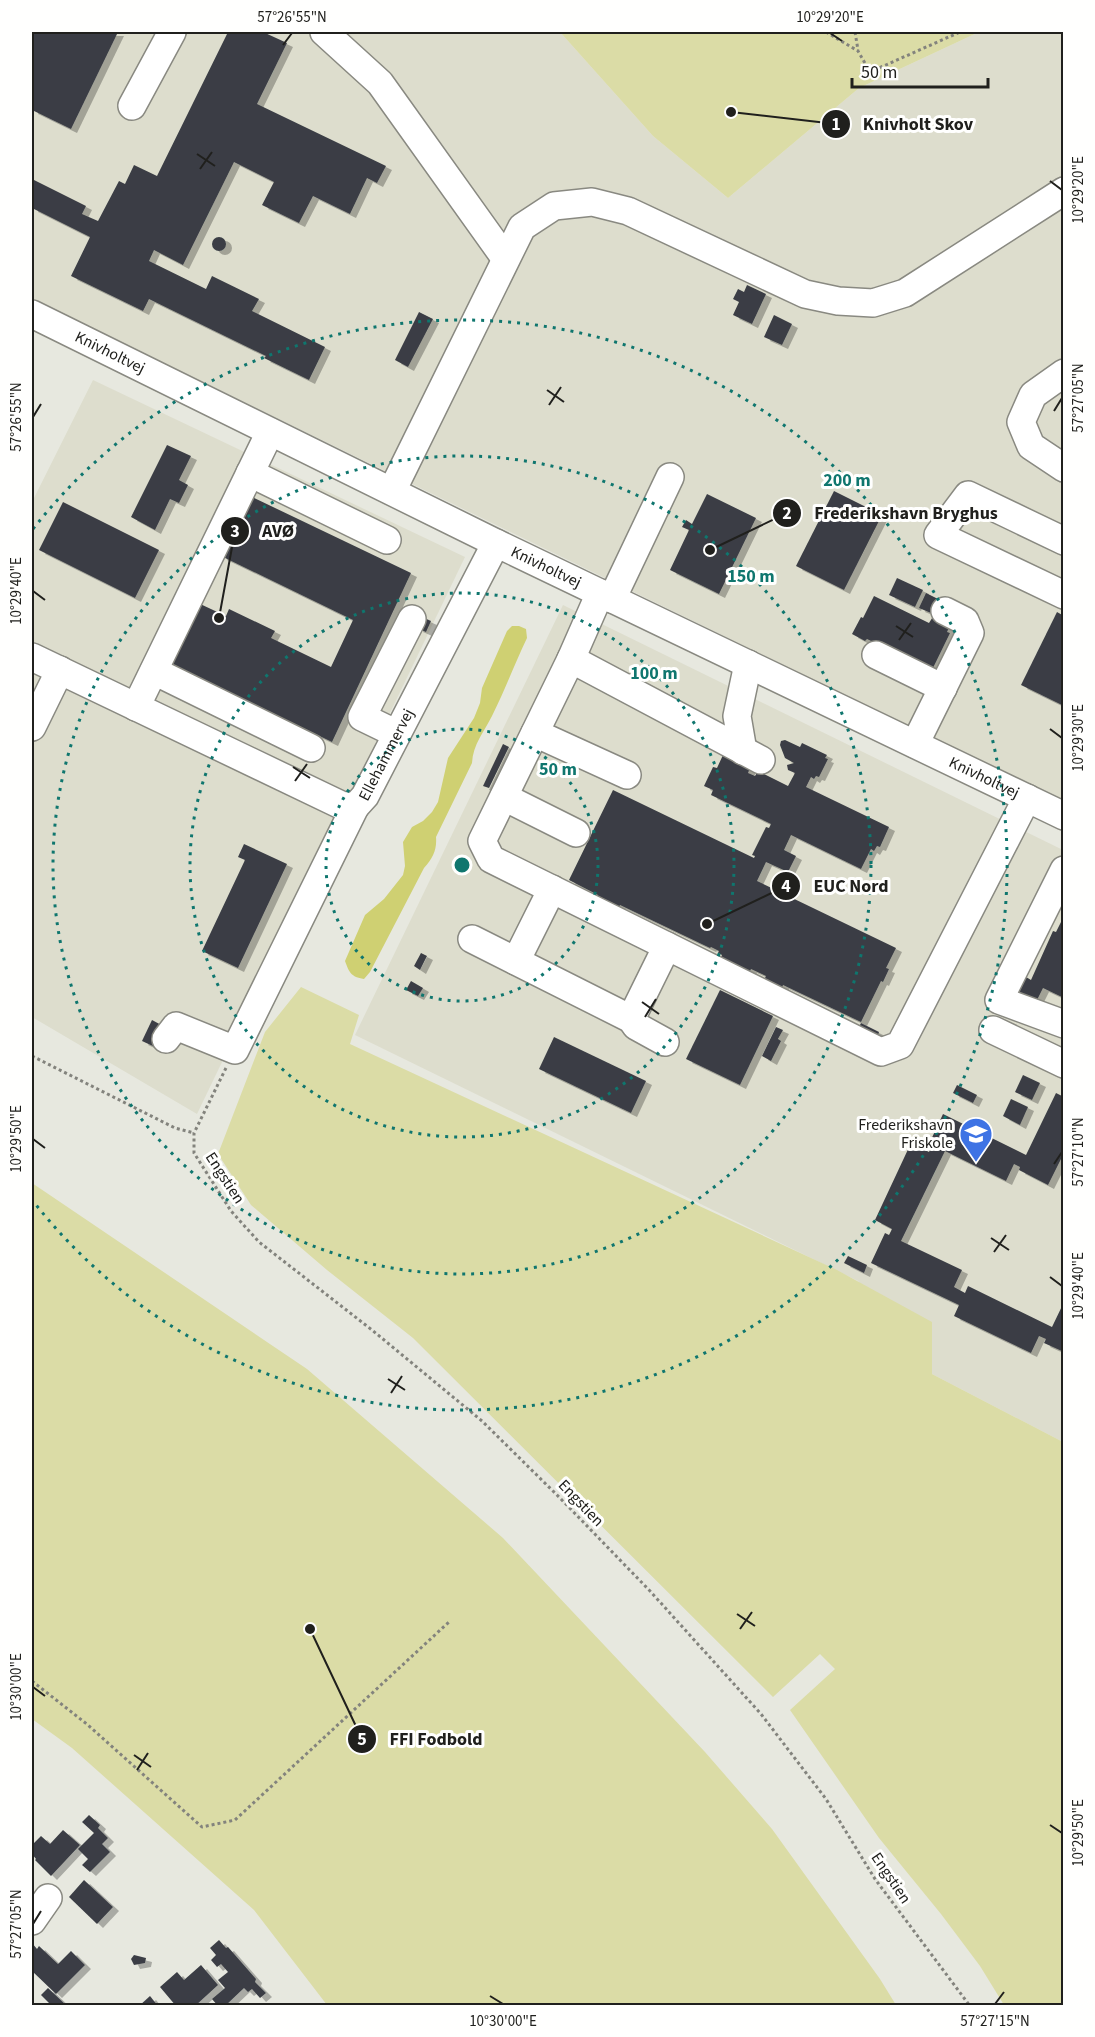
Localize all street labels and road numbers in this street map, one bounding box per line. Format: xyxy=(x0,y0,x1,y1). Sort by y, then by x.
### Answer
street label: Knivholtvej xyxy=(71,326,149,379)
street label: Knivholtvej xyxy=(507,541,585,593)
street label: Ellehammervej xyxy=(353,705,419,805)
street label: Knivholtvej xyxy=(945,751,1023,804)
street label: Engstien xyxy=(200,1148,250,1208)
street label: Engstien xyxy=(553,1475,609,1531)
street label: Engstien xyxy=(866,1848,916,1908)

